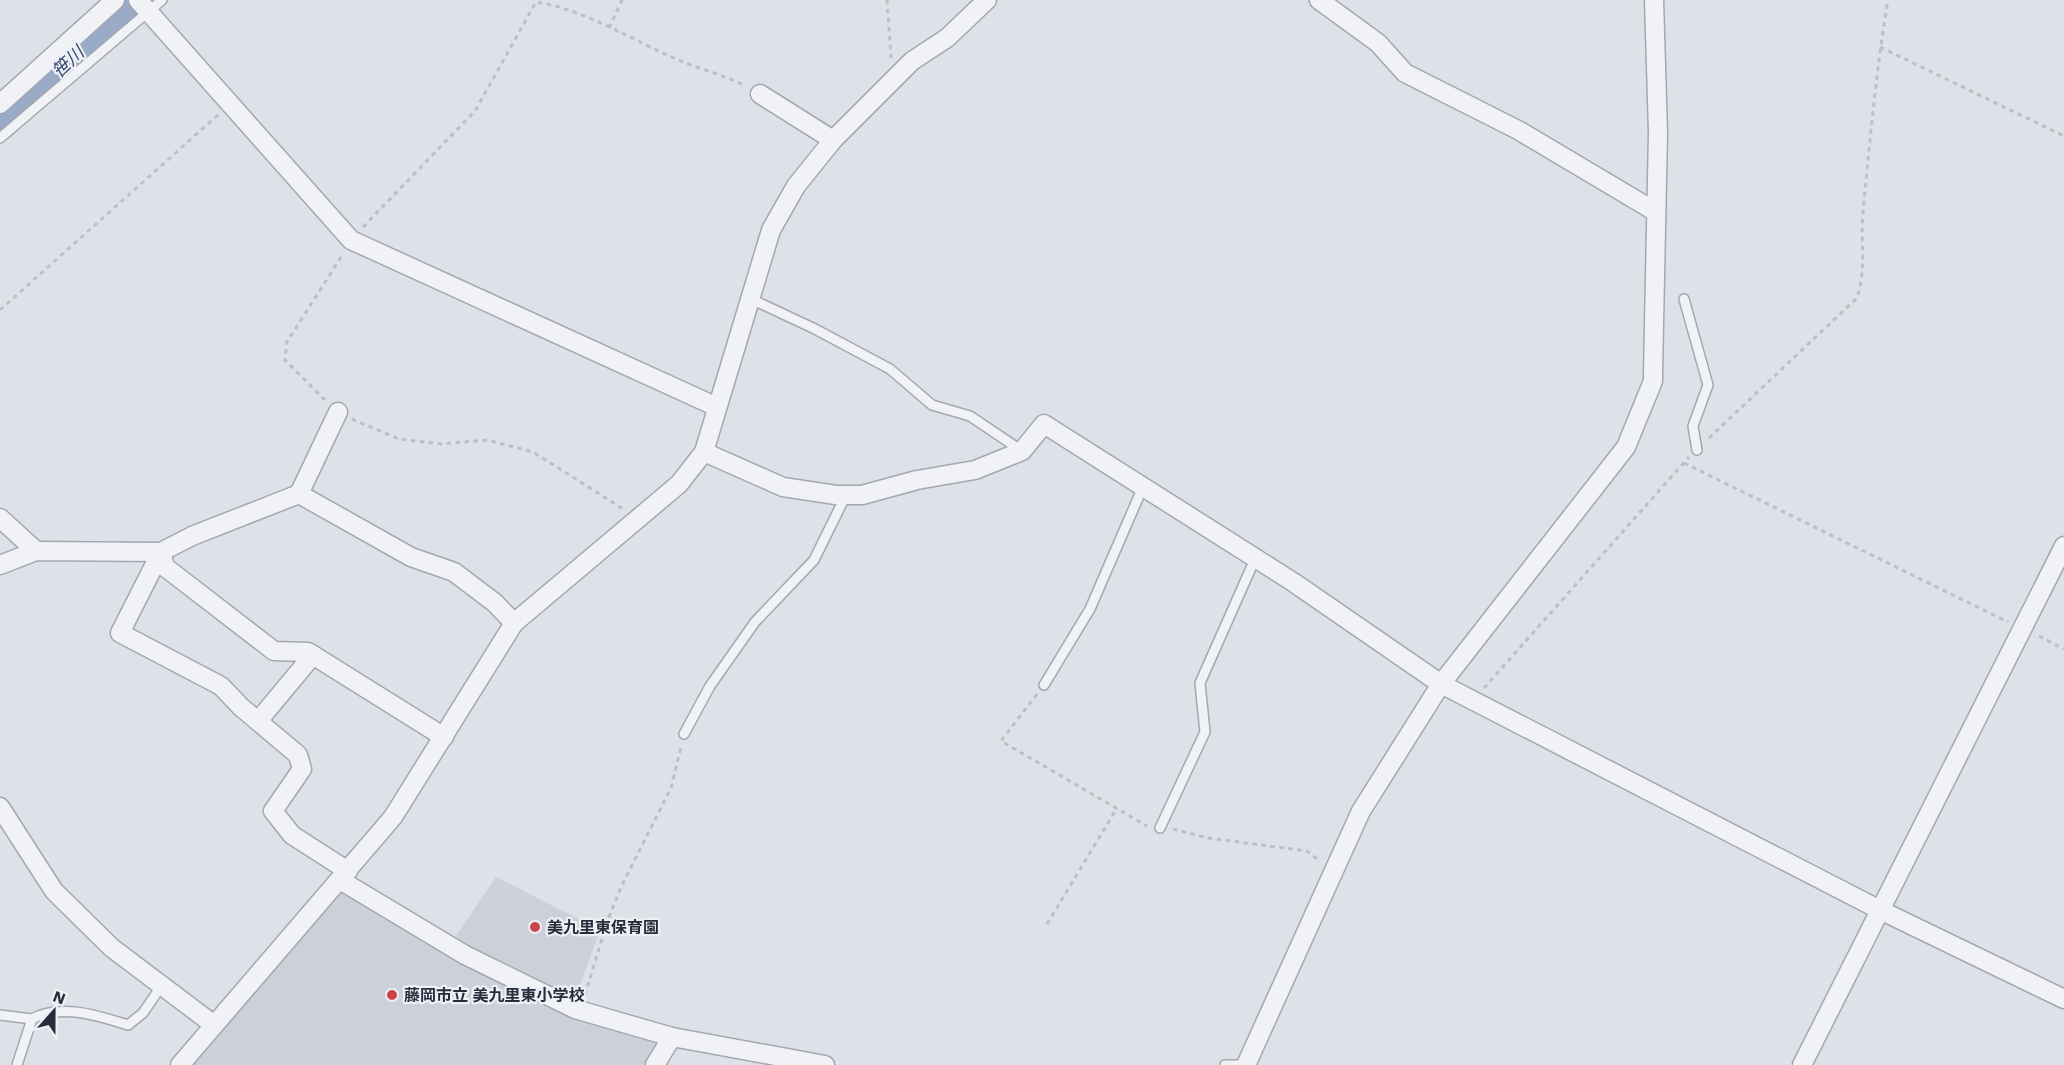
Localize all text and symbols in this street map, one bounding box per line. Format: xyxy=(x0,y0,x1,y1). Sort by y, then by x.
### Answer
water label: 笹川 xyxy=(47,40,89,82)
place label: 美九里東保育園 xyxy=(547,918,659,937)
marker: 美九里東保育園 xyxy=(528,920,542,934)
north arrow xyxy=(24,981,84,1041)
text: N xyxy=(50,986,68,1008)
place label: 藤岡市立 美九里東小学校 xyxy=(404,986,585,1005)
marker: 藤岡市立 美九里東小学校 xyxy=(385,988,399,1002)

